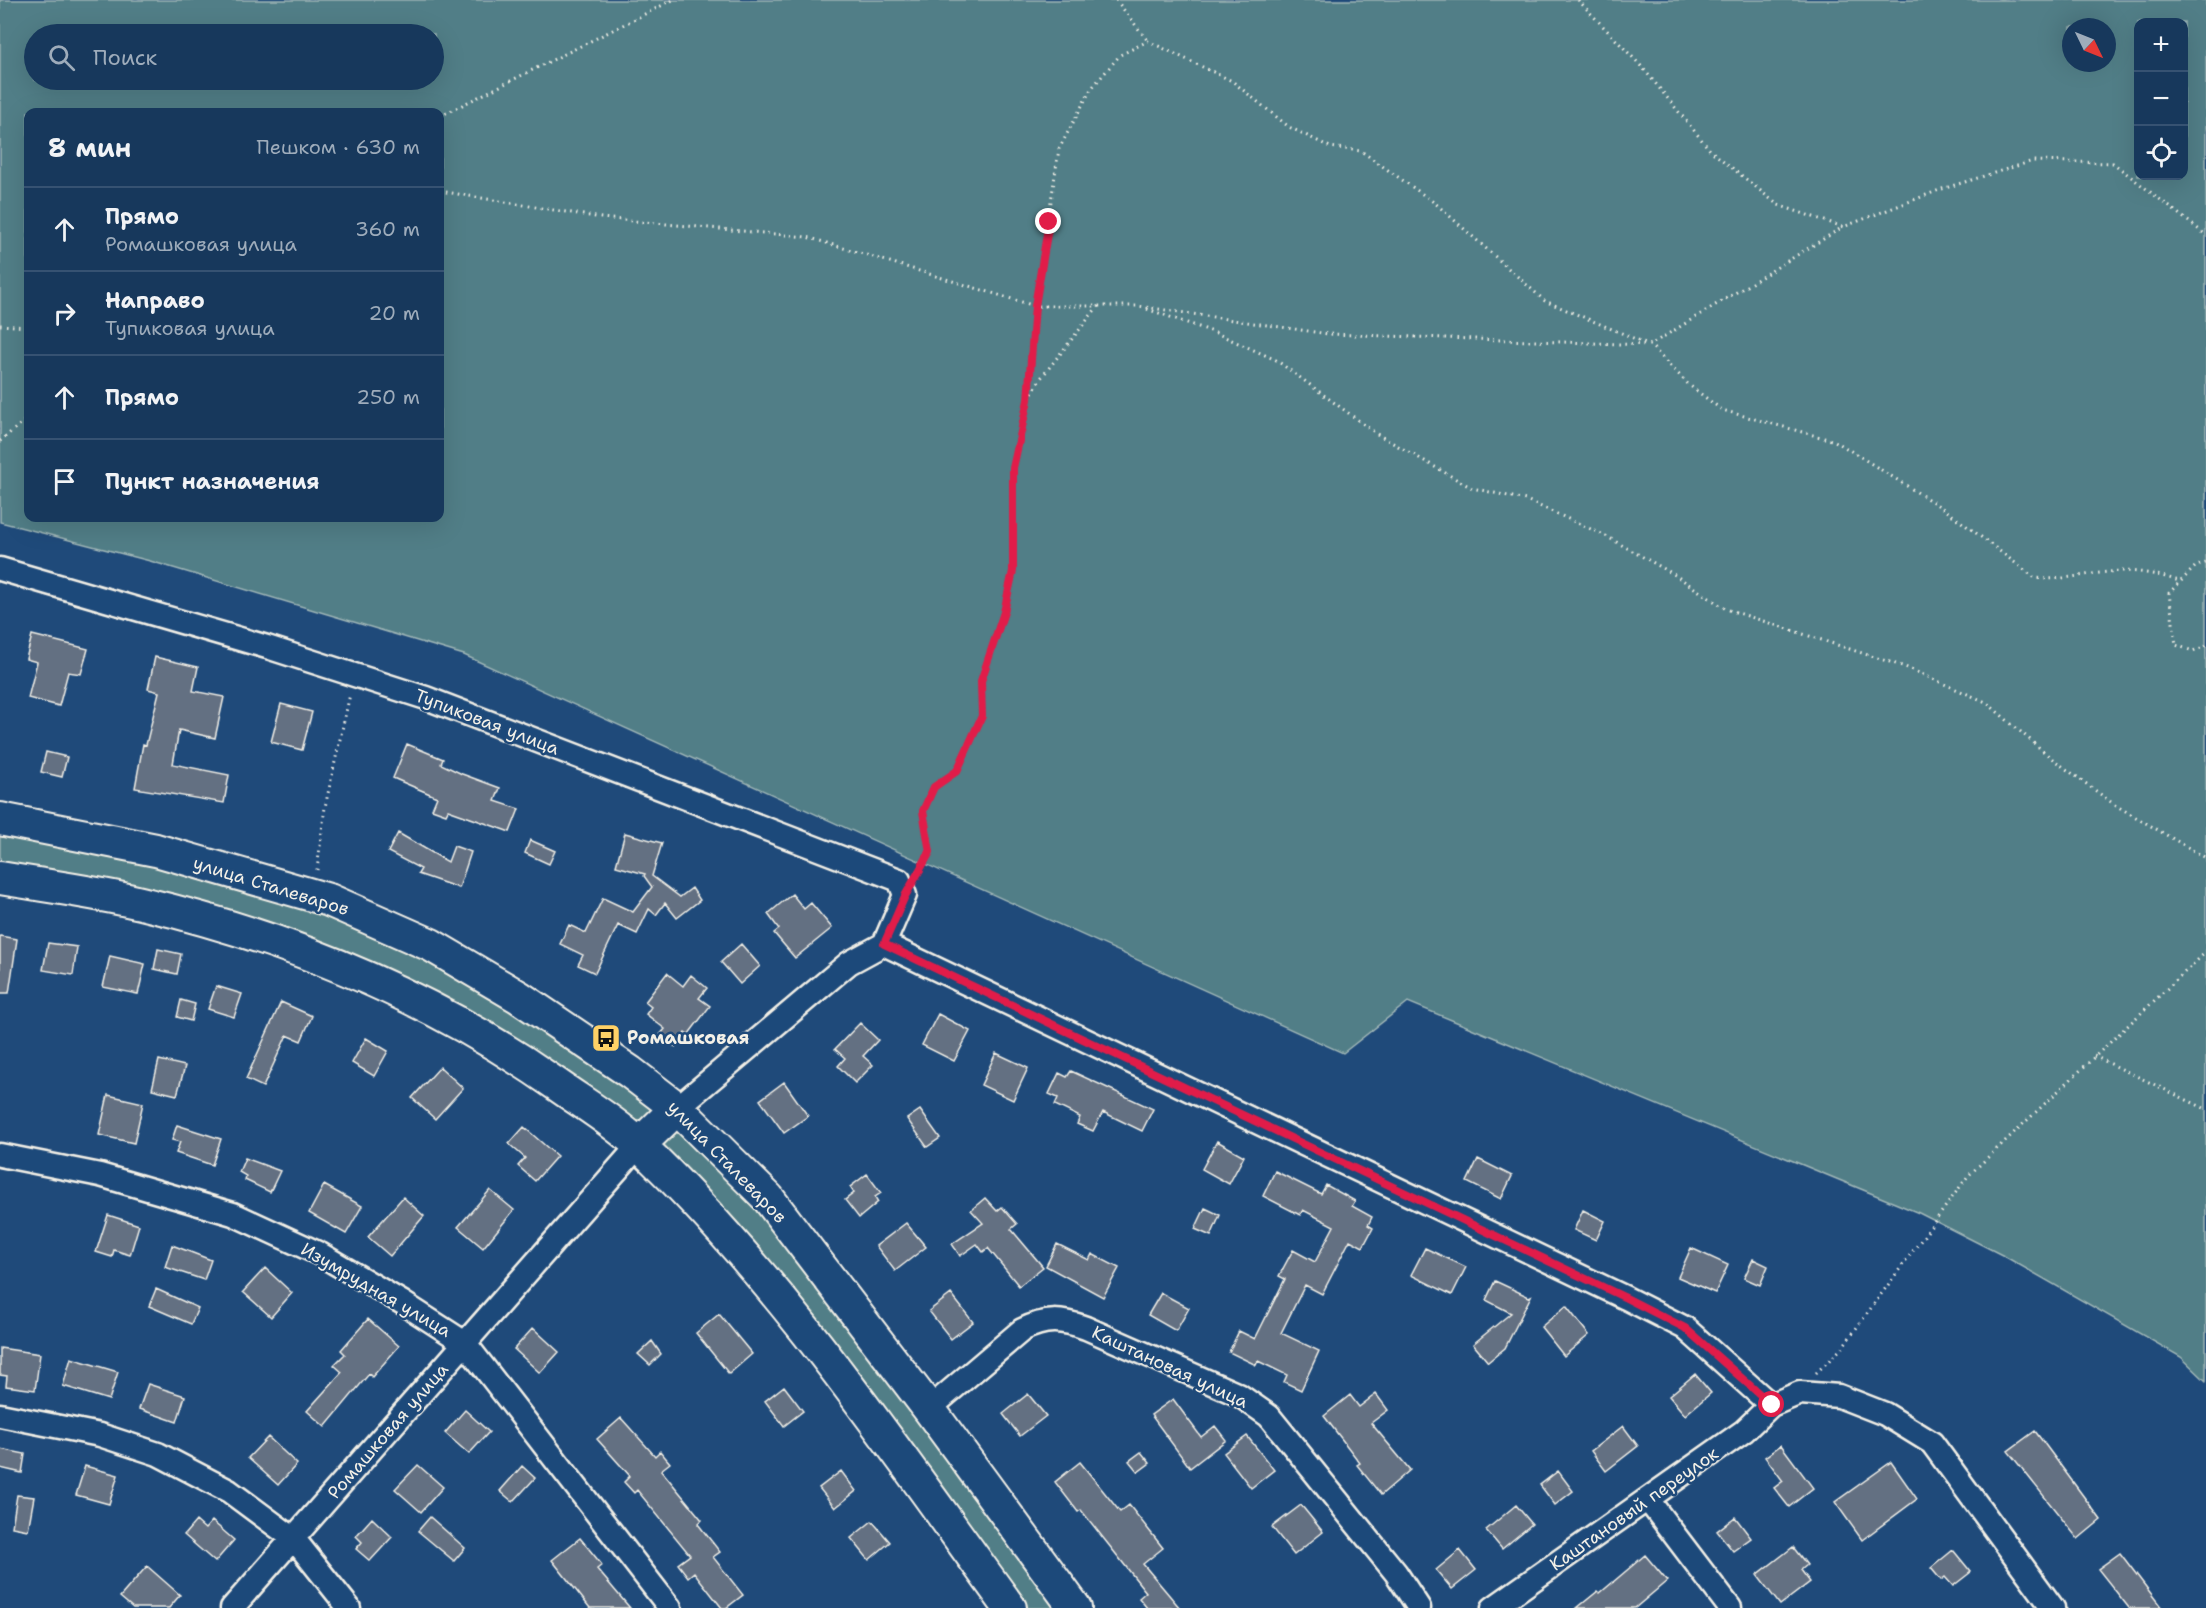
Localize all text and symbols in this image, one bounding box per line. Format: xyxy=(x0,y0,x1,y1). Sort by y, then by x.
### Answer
north arrow xyxy=(2062,18,2116,72)
map controls xyxy=(2134,18,2188,180)
button: + xyxy=(2134,18,2188,72)
search box xyxy=(24,24,444,90)
icon: search xyxy=(45,41,78,74)
text: Поиск xyxy=(93,43,157,72)
button: − xyxy=(2134,72,2188,126)
button: locate xyxy=(2134,126,2188,180)
text: 8 мин xyxy=(48,130,131,165)
text: Пешком · 630 m xyxy=(256,134,420,160)
text: Прямо xyxy=(105,202,179,231)
route end xyxy=(1035,208,1061,234)
icon: ahead xyxy=(48,213,81,246)
text: 360 m xyxy=(355,216,420,242)
text: Ромашковая улица xyxy=(105,231,297,257)
text: Направо xyxy=(105,286,205,315)
icon: right xyxy=(48,297,81,330)
text: 20 m xyxy=(369,300,420,326)
text: Тупиковая улица xyxy=(105,315,275,341)
icon: ahead xyxy=(48,381,81,414)
text: Прямо xyxy=(105,383,179,412)
text: 250 m xyxy=(356,384,420,410)
icon: arrive xyxy=(48,465,81,498)
text: Пункт назначения xyxy=(105,467,319,496)
street label: Тупиковая улица xyxy=(411,683,563,761)
street label: улица Сталеваров xyxy=(190,851,352,921)
bus stop icon: Ромашковая xyxy=(590,1022,622,1054)
place label: Ромашковая xyxy=(627,1026,749,1050)
street label: улица Сталеваров xyxy=(662,1096,792,1228)
street label: Изумрудная улица xyxy=(296,1237,456,1343)
street label: Каштановая улица xyxy=(1088,1320,1252,1414)
street label: Ромашковая улица xyxy=(322,1358,454,1504)
route start xyxy=(1758,1391,1784,1417)
street label: Каштановый переулок xyxy=(1545,1441,1723,1576)

